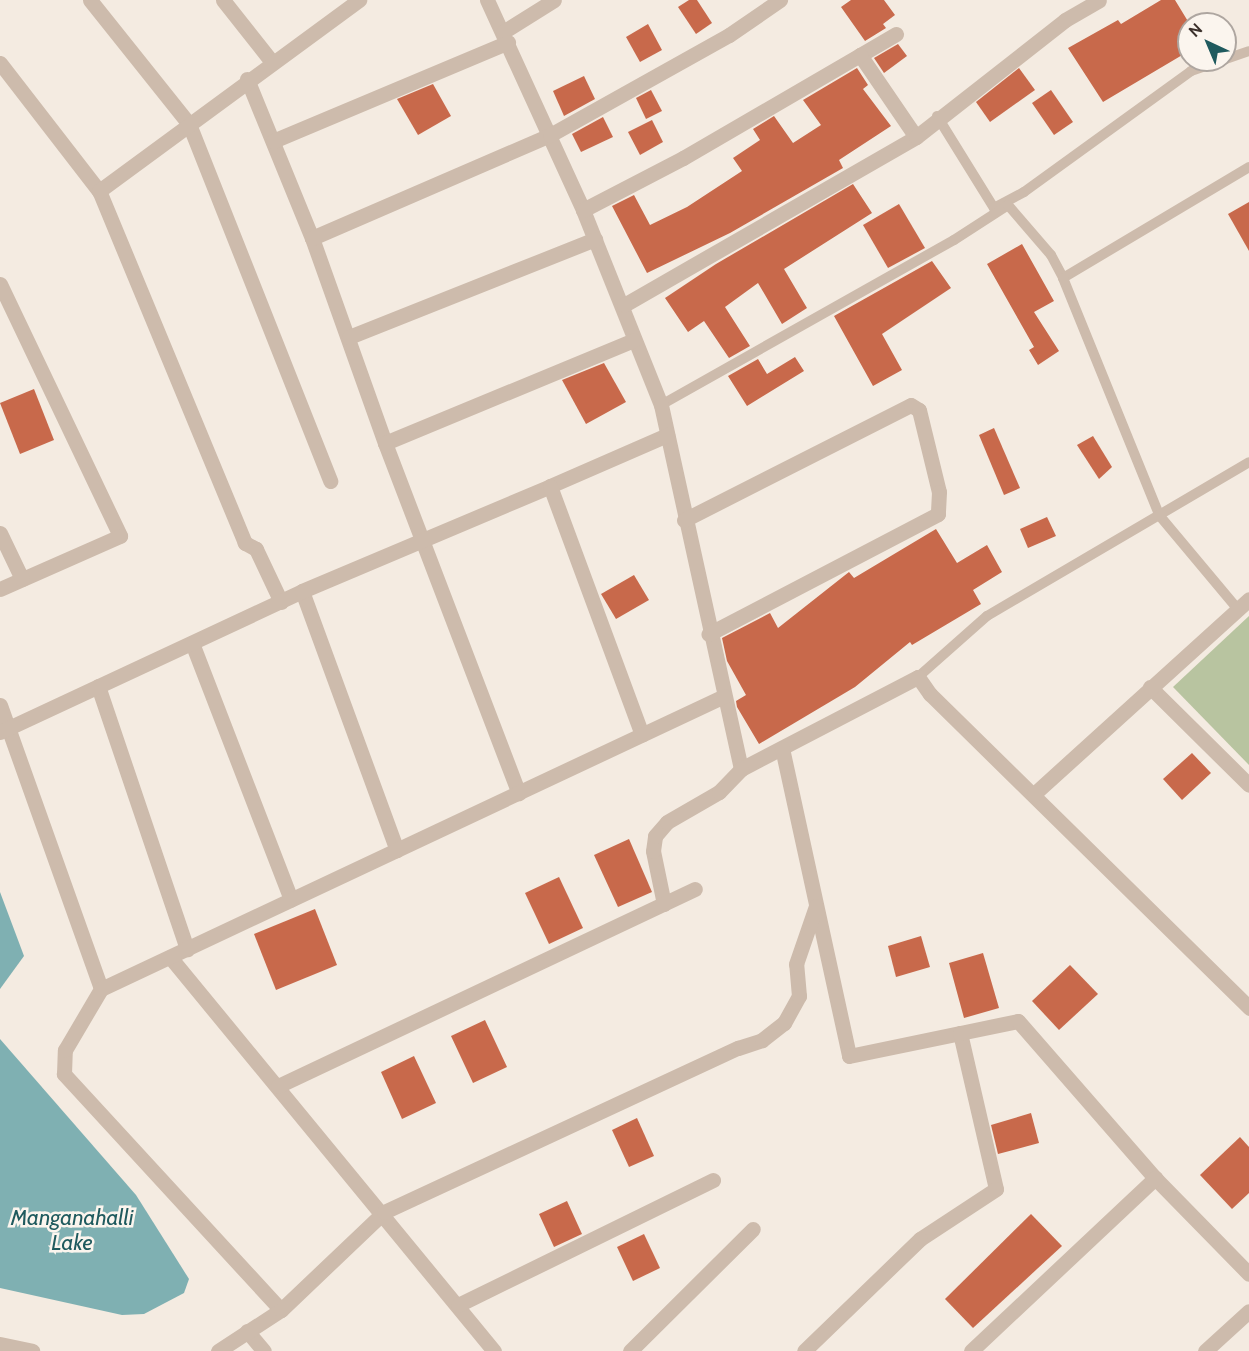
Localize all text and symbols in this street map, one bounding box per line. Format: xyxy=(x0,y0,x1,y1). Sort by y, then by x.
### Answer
north arrow xyxy=(1177,12,1237,72)
text: N xyxy=(1185,19,1206,41)
water label: Manganahalli Lake xyxy=(11,1204,133,1256)

